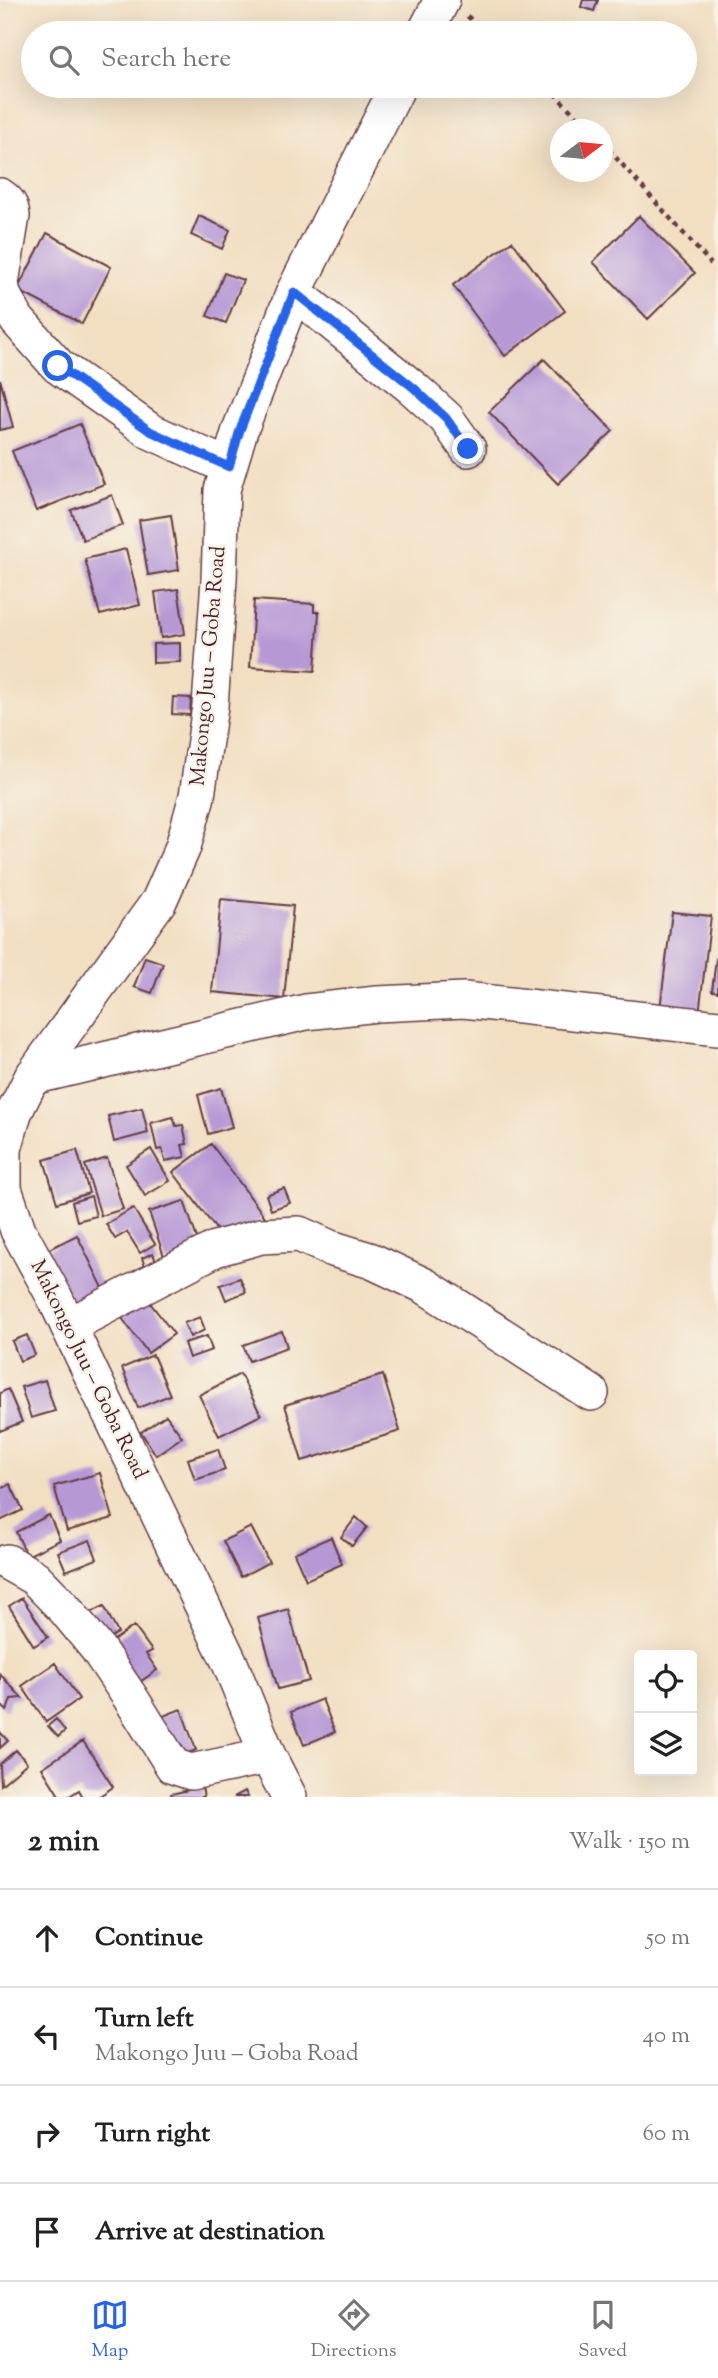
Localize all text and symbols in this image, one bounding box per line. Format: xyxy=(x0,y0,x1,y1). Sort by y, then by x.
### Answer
search box xyxy=(21,21,697,98)
icon: search xyxy=(45,41,83,79)
text: Search here xyxy=(101,41,231,78)
north arrow xyxy=(550,119,613,182)
route start xyxy=(42,350,73,381)
route end xyxy=(452,433,483,464)
street label: Makongo Juu – Goba Road xyxy=(184,545,234,787)
street label: Makongo Juu – Goba Road xyxy=(22,1255,154,1485)
map controls xyxy=(634,1650,697,1776)
button: locate xyxy=(634,1650,697,1713)
button: layers xyxy=(634,1713,697,1776)
text: 2 min xyxy=(28,1821,100,1864)
text: Walk · 150 m xyxy=(569,1826,690,1859)
icon: ahead xyxy=(28,1919,66,1957)
text: Continue xyxy=(95,1920,203,1957)
text: 50 m xyxy=(646,1922,690,1955)
text: Turn left xyxy=(95,2001,194,2038)
icon: left xyxy=(28,2017,66,2055)
text: 40 m xyxy=(643,2020,690,2053)
text: Makongo Juu – Goba Road xyxy=(95,2038,359,2071)
icon: right xyxy=(28,2115,66,2153)
text: Turn right xyxy=(95,2116,210,2153)
text: 60 m xyxy=(642,2118,690,2151)
icon: arrive xyxy=(28,2213,66,2251)
text: Arrive at destination xyxy=(95,2214,325,2251)
tab: Map xyxy=(91,2296,129,2365)
tab: Directions xyxy=(311,2296,396,2365)
tab: Saved xyxy=(578,2296,627,2365)

